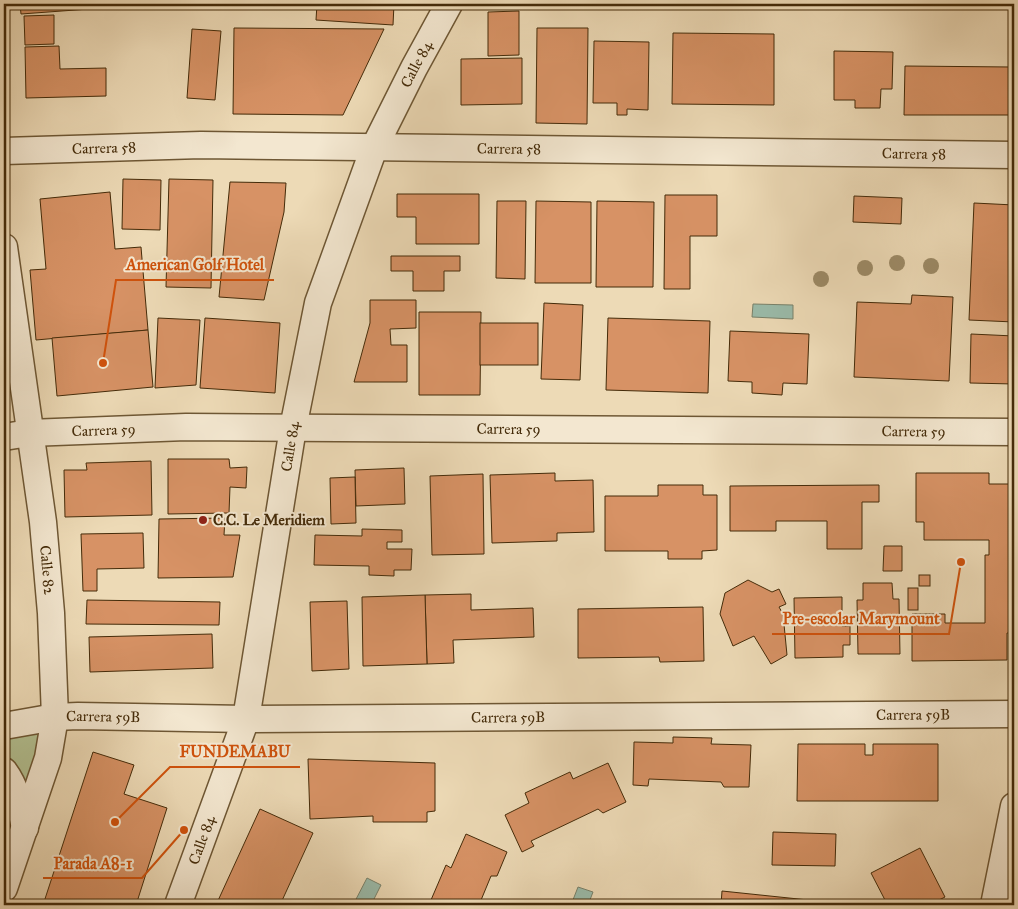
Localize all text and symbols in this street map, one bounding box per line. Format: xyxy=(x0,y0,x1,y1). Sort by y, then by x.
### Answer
street label: Calle 84 xyxy=(397,37,436,91)
street label: Carrera 58 xyxy=(72,138,136,158)
street label: Carrera 58 xyxy=(477,139,541,158)
street label: Carrera 58 xyxy=(882,144,946,163)
callout: American Golf Hotel xyxy=(116,249,274,280)
text: American Golf Hotel xyxy=(125,255,265,274)
street label: Calle 84 xyxy=(277,419,303,473)
street label: Carrera 59 xyxy=(71,420,136,440)
street label: Carrera 59 xyxy=(476,420,541,438)
street label: Carrera 59 xyxy=(881,422,946,441)
place label: C.C. Le Meridiem xyxy=(213,511,325,529)
marker: C.C. Le Meridiem xyxy=(197,514,209,526)
street label: Calle 82 xyxy=(36,545,58,596)
callout: Pre-escolar Marymount xyxy=(772,603,949,634)
text: Pre-escolar Marymount xyxy=(782,609,940,629)
street label: Carrera 59B xyxy=(876,705,950,724)
street label: Carrera 59B xyxy=(66,707,140,726)
street label: Carrera 59B xyxy=(471,708,545,727)
callout: FUNDEMABU xyxy=(170,736,300,767)
text: FUNDEMABU xyxy=(180,742,291,761)
street label: Calle 84 xyxy=(185,813,219,867)
callout: Parada A8-1 xyxy=(43,847,142,878)
text: Parada A8-1 xyxy=(54,854,133,873)

